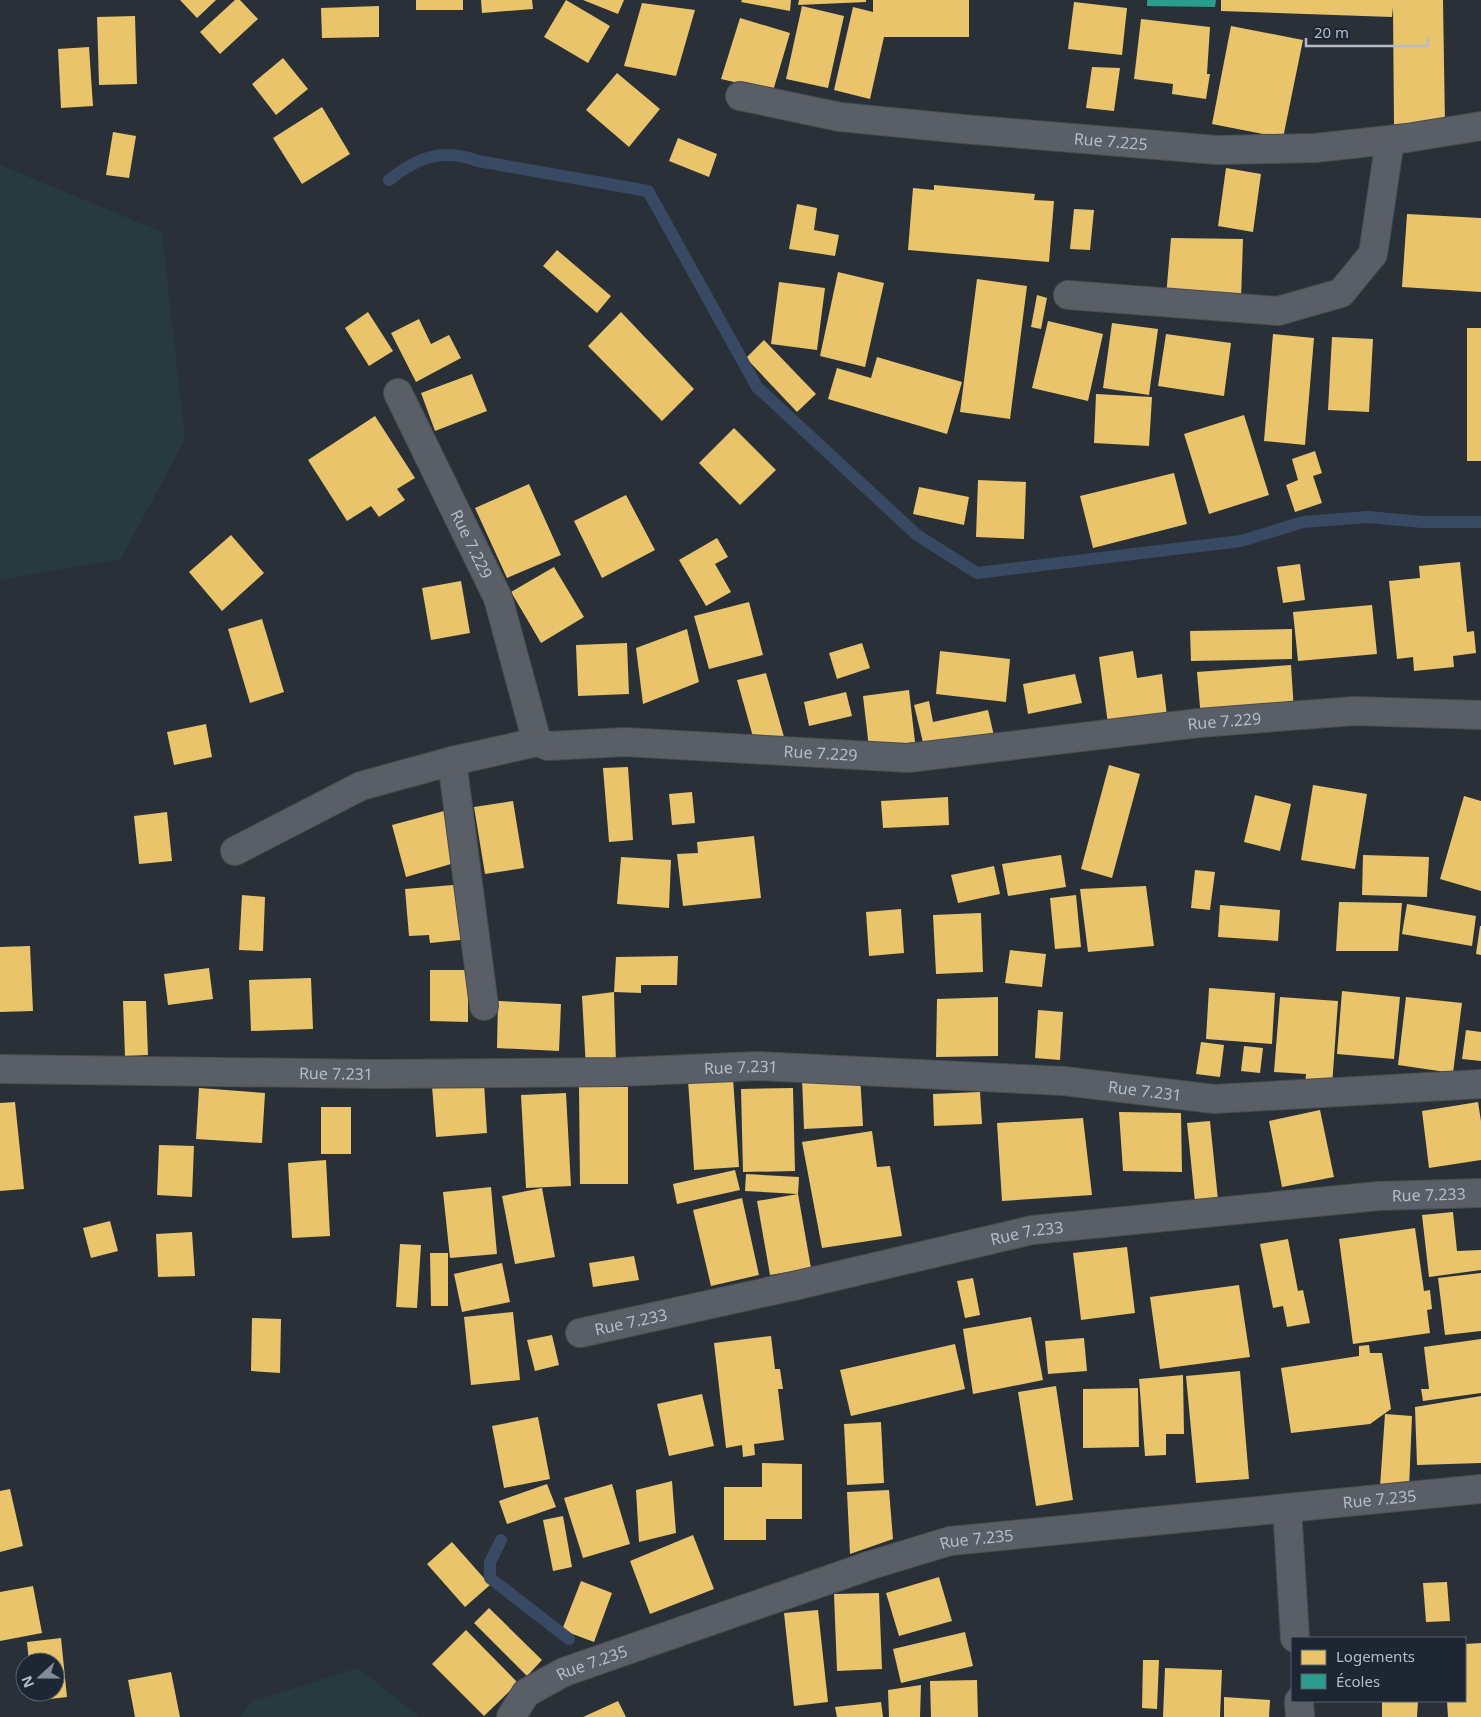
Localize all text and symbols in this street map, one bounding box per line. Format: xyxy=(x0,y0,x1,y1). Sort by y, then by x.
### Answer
scale bar xyxy=(1306,15,1428,47)
text: 20 m xyxy=(1314,22,1349,42)
street label: Rue 7.225 xyxy=(1073,127,1148,155)
street label: Rue 7.229 xyxy=(446,506,498,582)
street label: Rue 7.229 xyxy=(1186,707,1262,735)
street label: Rue 7.229 xyxy=(783,740,858,766)
street label: Rue 7.231 xyxy=(703,1055,778,1079)
street label: Rue 7.231 xyxy=(299,1062,373,1085)
street label: Rue 7.231 xyxy=(1107,1075,1183,1106)
street label: Rue 7.233 xyxy=(1391,1182,1466,1207)
street label: Rue 7.233 xyxy=(988,1216,1064,1250)
street label: Rue 7.233 xyxy=(592,1303,669,1341)
street label: Rue 7.235 xyxy=(1342,1484,1417,1513)
street label: Rue 7.235 xyxy=(937,1524,1014,1555)
legend xyxy=(1291,1637,1466,1702)
street label: Rue 7.235 xyxy=(552,1640,630,1685)
text: Logements xyxy=(1336,1646,1415,1666)
north arrow xyxy=(15,1652,65,1702)
text: Écoles xyxy=(1336,1671,1380,1691)
text: N xyxy=(16,1673,38,1691)

